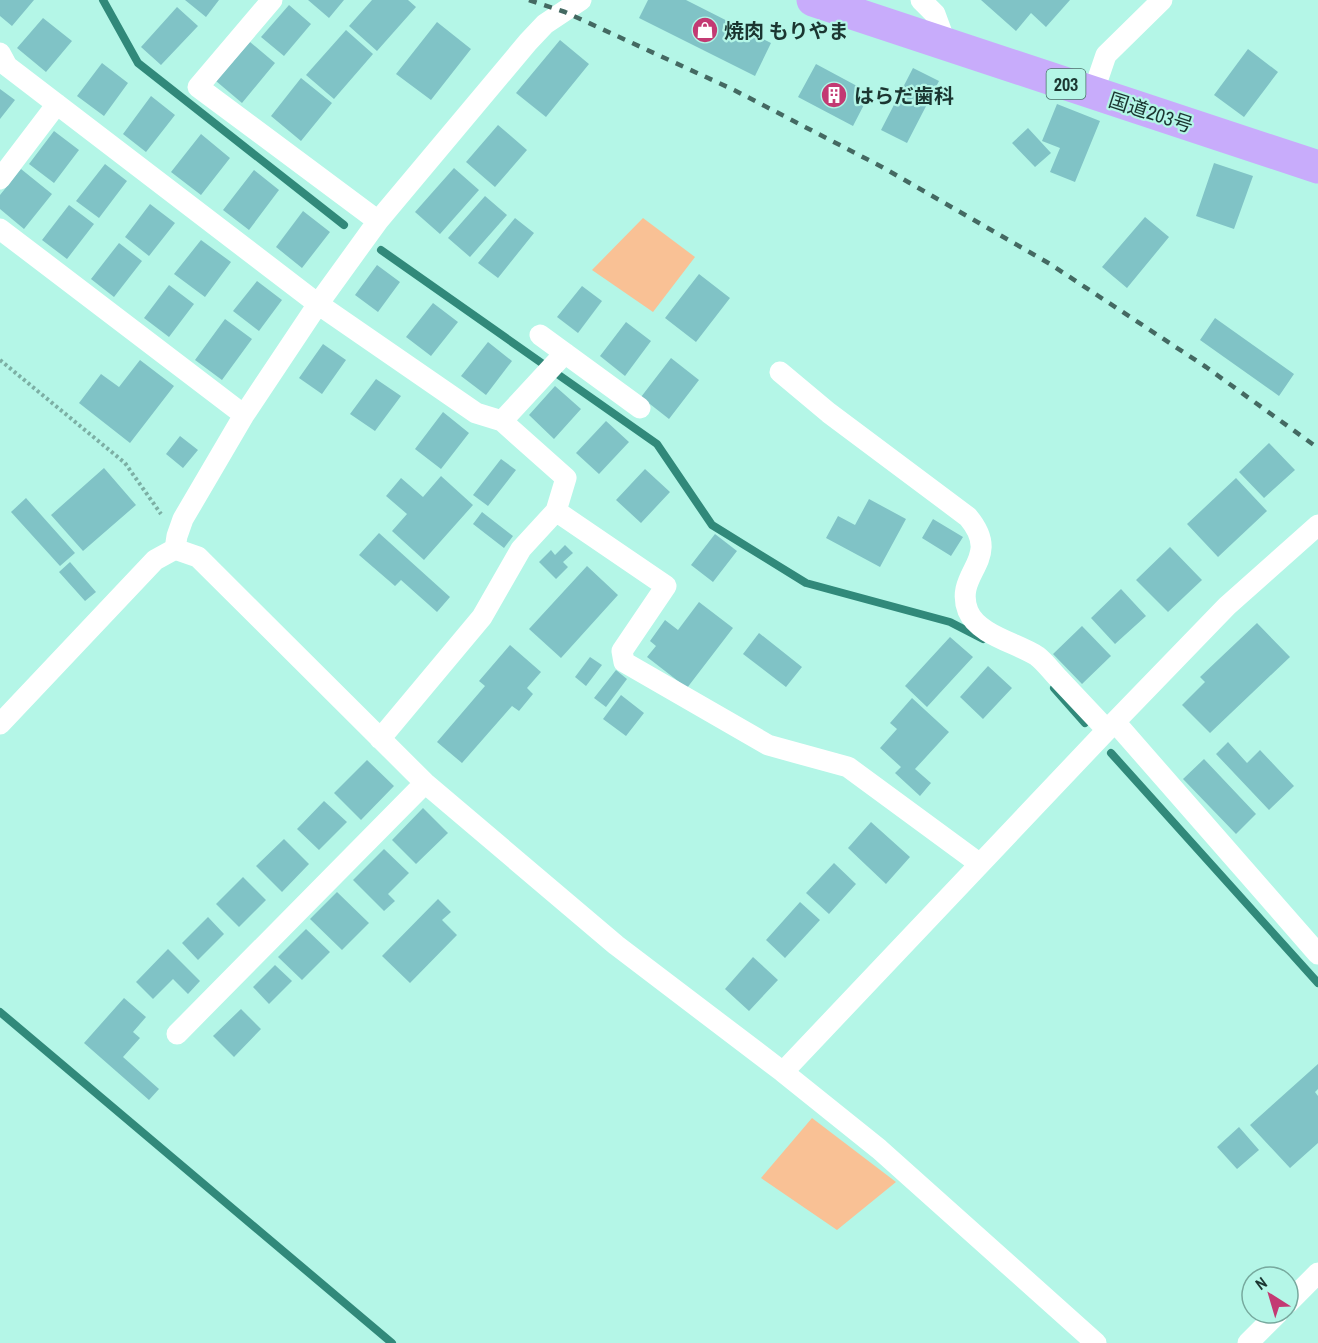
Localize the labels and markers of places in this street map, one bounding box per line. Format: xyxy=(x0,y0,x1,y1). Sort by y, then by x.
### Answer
shop icon: 焼肉 もりやま xyxy=(690,15,720,45)
place label: 焼肉 もりやま xyxy=(724,17,849,44)
building icon: はらだ歯科 xyxy=(819,80,849,110)
place label: はらだ歯科 xyxy=(854,82,954,109)

